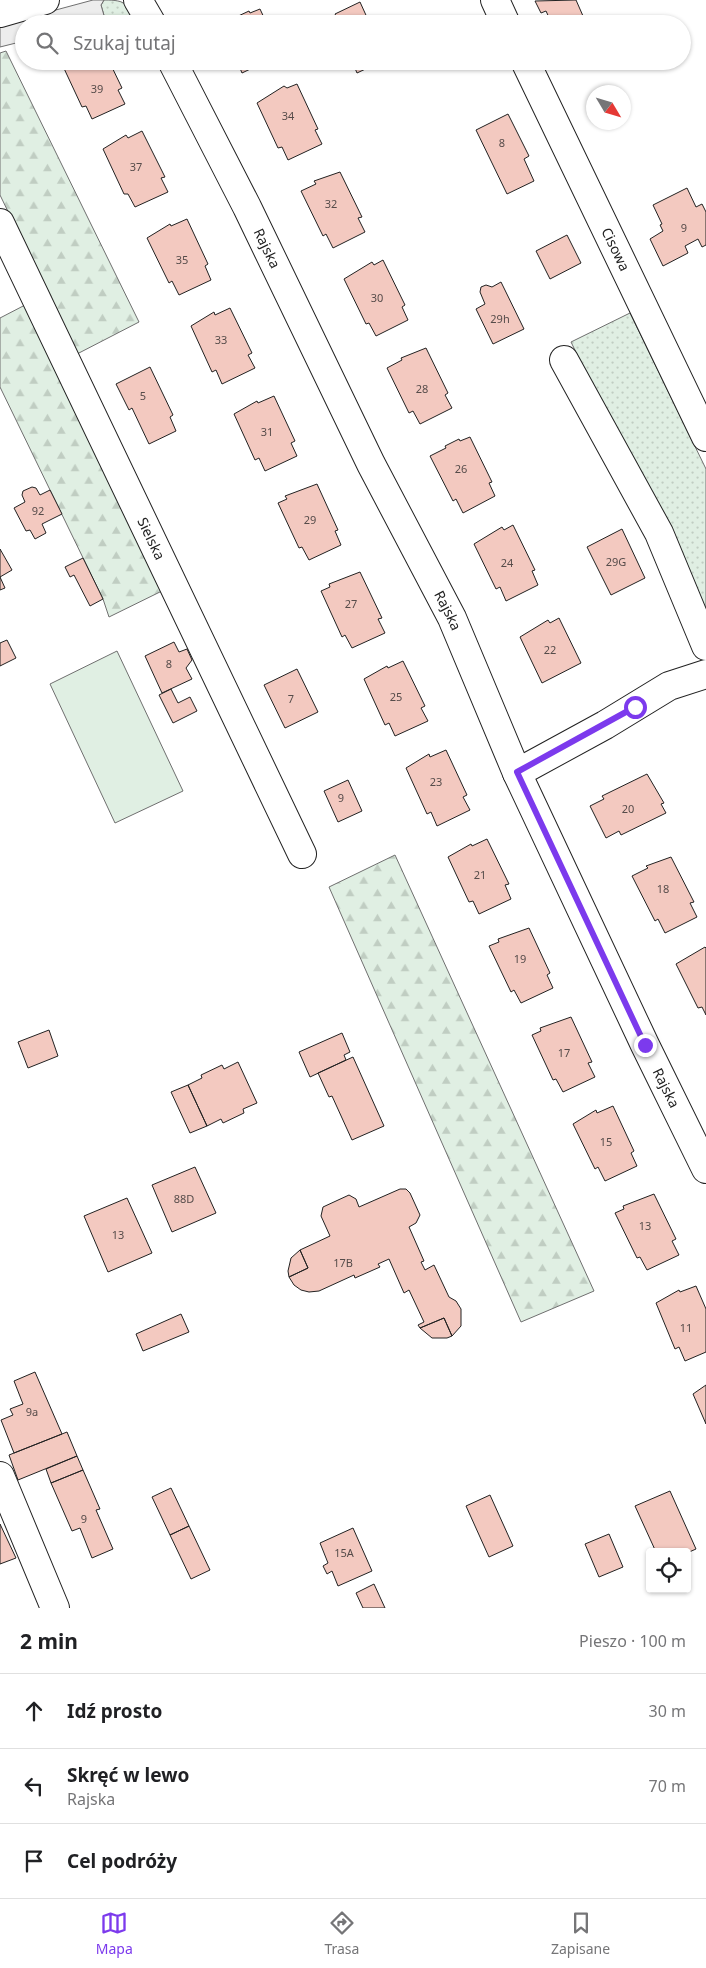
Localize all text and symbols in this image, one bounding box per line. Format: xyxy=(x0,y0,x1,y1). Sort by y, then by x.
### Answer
search box xyxy=(15,15,691,70)
icon: search xyxy=(33,29,61,57)
text: Szukaj tutaj xyxy=(73,30,176,56)
house number: 39 xyxy=(91,81,103,96)
north arrow xyxy=(586,85,631,130)
house number: 34 xyxy=(282,108,295,123)
house number: 8 xyxy=(499,135,505,150)
house number: 37 xyxy=(130,159,142,174)
house number: 32 xyxy=(325,196,337,211)
house number: 9 xyxy=(681,220,687,235)
street label: Cisowa xyxy=(598,224,635,274)
street label: Rajska xyxy=(250,225,285,271)
house number: 35 xyxy=(176,252,188,267)
house number: 30 xyxy=(371,290,383,305)
house number: 29h xyxy=(490,311,510,326)
house number: 33 xyxy=(215,332,227,347)
house number: 28 xyxy=(416,381,428,396)
house number: 5 xyxy=(140,388,146,403)
house number: 31 xyxy=(261,424,273,439)
house number: 26 xyxy=(455,461,467,476)
house number: 92 xyxy=(32,503,44,518)
house number: 29 xyxy=(304,512,316,527)
street label: Sielska xyxy=(133,514,170,563)
house number: 29G xyxy=(606,554,626,569)
house number: 24 xyxy=(501,555,514,570)
street label: Rajska xyxy=(430,587,466,633)
house number: 27 xyxy=(345,596,357,611)
house number: 22 xyxy=(544,642,556,657)
house number: 8 xyxy=(166,656,172,671)
house number: 25 xyxy=(390,689,402,704)
house number: 7 xyxy=(288,691,294,706)
route start xyxy=(624,696,647,719)
house number: 23 xyxy=(430,774,442,789)
house number: 9 xyxy=(338,790,344,805)
house number: 20 xyxy=(622,801,634,816)
house number: 21 xyxy=(474,867,486,882)
house number: 18 xyxy=(657,881,669,896)
house number: 19 xyxy=(514,951,526,966)
route end xyxy=(634,1034,657,1057)
house number: 17 xyxy=(558,1045,570,1060)
street label: Rajska xyxy=(649,1065,684,1111)
house number: 15 xyxy=(600,1134,612,1149)
house number: 88D xyxy=(174,1191,194,1206)
house number: 13 xyxy=(639,1218,651,1233)
house number: 13 xyxy=(112,1227,124,1242)
house number: 17B xyxy=(333,1255,353,1270)
house number: 11 xyxy=(680,1320,692,1335)
house number: 9a xyxy=(26,1404,38,1419)
house number: 9 xyxy=(81,1511,87,1526)
house number: 15A xyxy=(334,1545,355,1560)
map controls xyxy=(646,1548,691,1593)
button: locate xyxy=(646,1548,691,1593)
text: 2 min xyxy=(20,1627,78,1655)
text: Pieszo · 100 m xyxy=(579,1630,686,1652)
icon: ahead xyxy=(20,1697,48,1725)
text: Idź prosto xyxy=(67,1698,162,1724)
text: 30 m xyxy=(649,1700,686,1722)
text: Skręć w lewo xyxy=(67,1762,189,1788)
icon: left xyxy=(20,1772,48,1800)
text: 70 m xyxy=(649,1775,686,1797)
text: Rajska xyxy=(67,1788,115,1810)
icon: arrive xyxy=(20,1847,48,1875)
text: Cel podróży xyxy=(67,1848,177,1874)
tab: Mapa xyxy=(96,1909,133,1958)
tab: Trasa xyxy=(324,1909,359,1958)
tab: Zapisane xyxy=(551,1909,610,1958)

